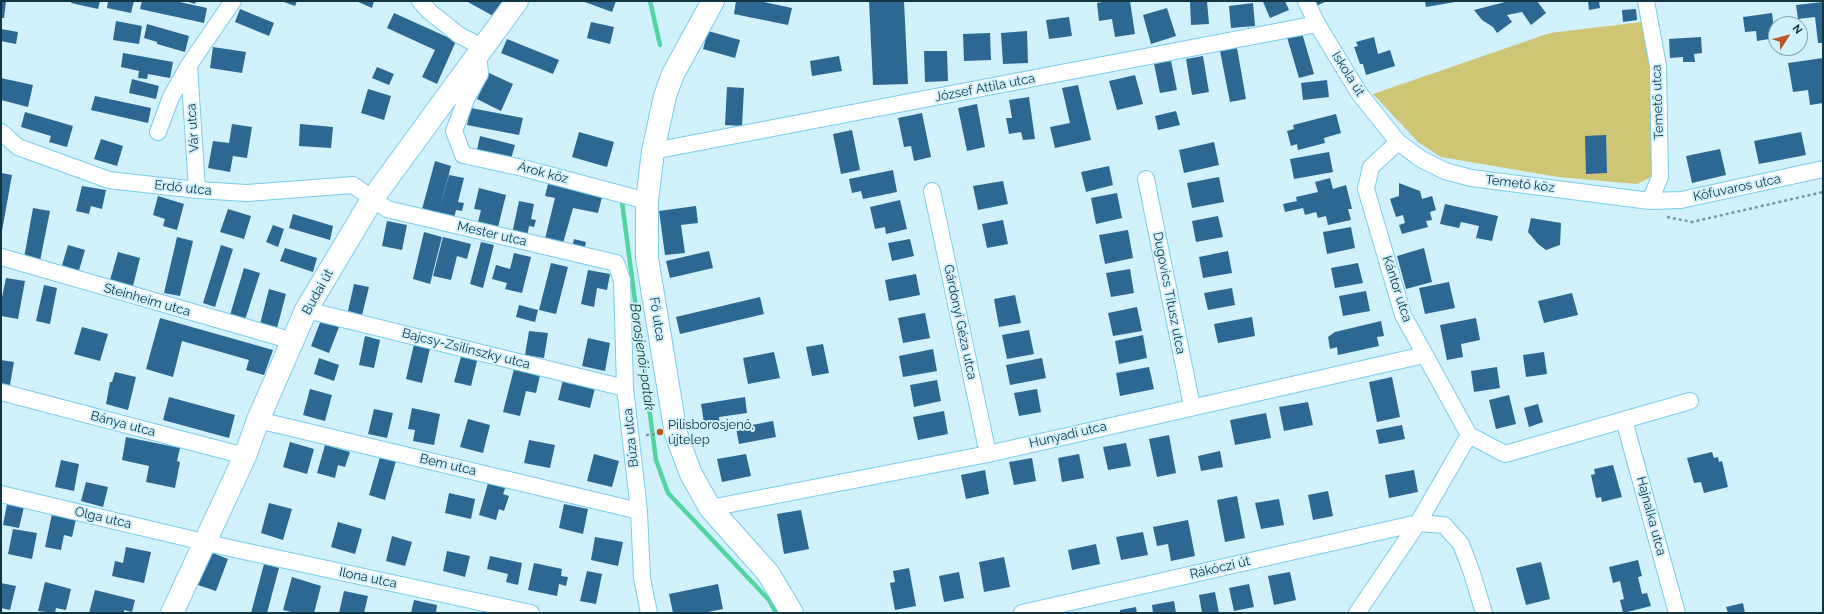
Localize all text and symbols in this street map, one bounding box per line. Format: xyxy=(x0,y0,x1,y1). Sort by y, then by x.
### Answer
north arrow xyxy=(1768,16,1808,56)
text: N xyxy=(1790,22,1805,36)
street label: Iskola út xyxy=(1328,49,1368,99)
street label: Temető utca xyxy=(1649,64,1667,140)
street label: József Attila utca xyxy=(934,71,1036,105)
street label: Vár utca xyxy=(183,103,203,153)
street label: Árok köz xyxy=(516,159,570,187)
street label: Kőfuvaros utca xyxy=(1692,171,1782,205)
street label: Temető köz xyxy=(1485,172,1555,196)
street label: Erdő utca xyxy=(154,177,212,199)
street label: Mester utca xyxy=(456,218,528,250)
street label: Dugovics Titusz utca xyxy=(1150,231,1188,355)
street label: Kántor utca xyxy=(1379,254,1415,324)
street label: Gárdonyi Géza utca xyxy=(940,263,980,381)
street label: Budai út xyxy=(299,266,337,318)
street label: Steinheim utca xyxy=(102,280,192,320)
street label: Fő utca xyxy=(646,296,668,342)
water label: Borosjenői-patak xyxy=(626,302,658,412)
street label: Bajcsy-Zsilinszky utca xyxy=(400,326,532,372)
street label: Bánya utca xyxy=(89,408,157,440)
street label: Búza utca xyxy=(620,408,642,468)
place label: Pilisborosjenő, újtelep xyxy=(668,417,754,448)
street label: Hunyadi utca xyxy=(1028,418,1108,452)
marker: Pilisborosjenő, újtelep xyxy=(655,427,665,437)
street label: Bem utca xyxy=(418,451,478,479)
street label: Hajnalka utca xyxy=(1633,475,1669,557)
street label: Olga utca xyxy=(73,504,133,532)
street label: Rákóczi út xyxy=(1188,553,1252,583)
street label: Ilona utca xyxy=(338,564,398,592)

